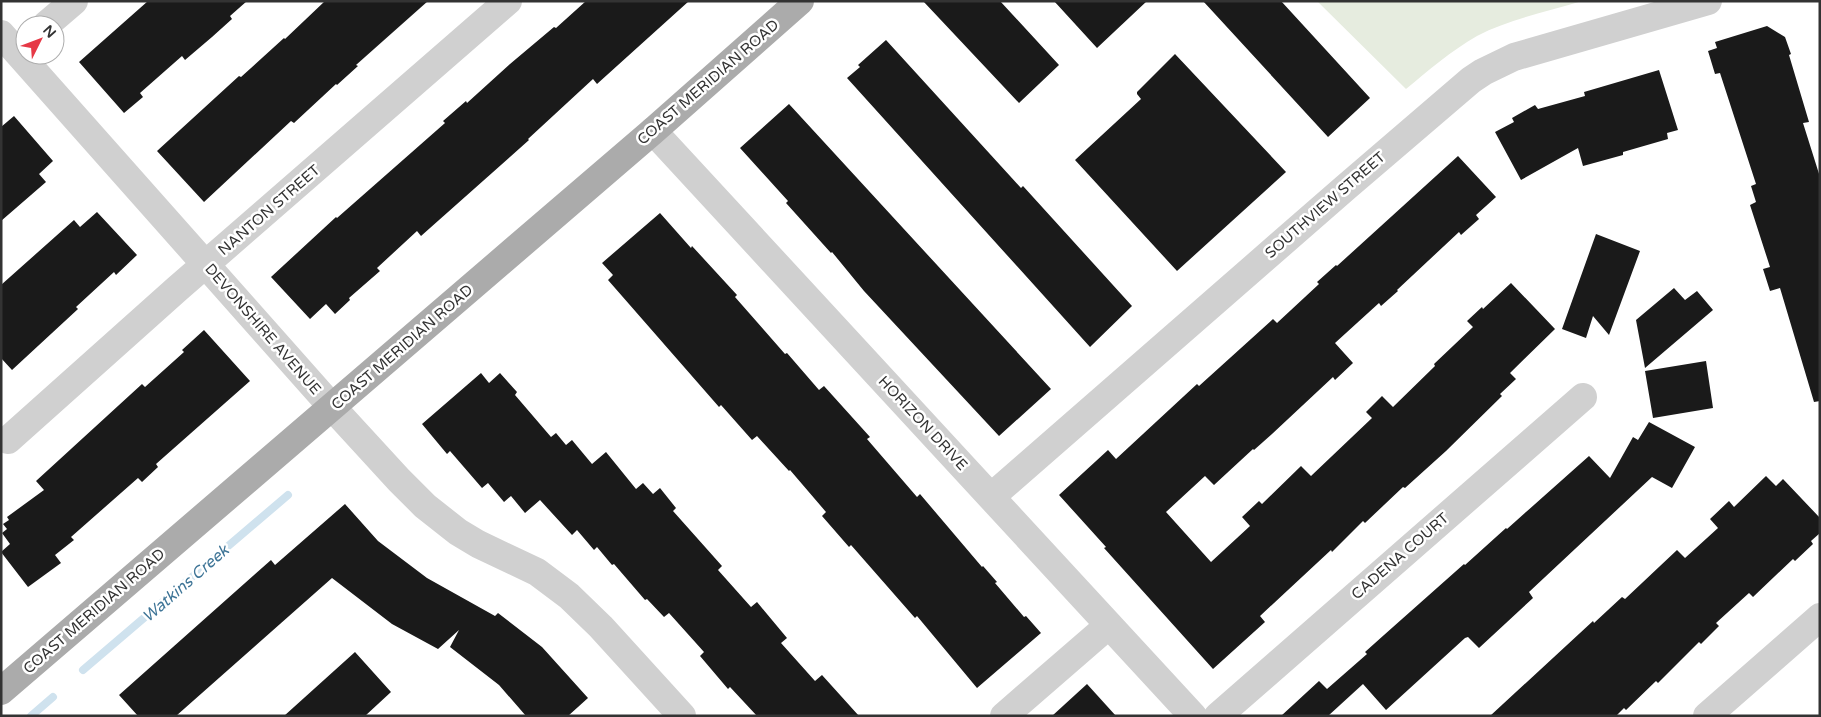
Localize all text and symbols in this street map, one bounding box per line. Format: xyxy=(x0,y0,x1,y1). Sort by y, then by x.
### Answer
north arrow xyxy=(15,15,65,65)
street label: COAST MERIDIAN ROAD xyxy=(633,16,783,148)
text: N xyxy=(39,22,59,42)
street label: SOUTHVIEW STREET xyxy=(1261,148,1389,262)
street label: NANTON STREET xyxy=(214,161,324,259)
street label: DEVONSHIRE AVENUE xyxy=(201,260,325,398)
street label: COAST MERIDIAN ROAD xyxy=(327,281,477,413)
street label: HORIZON DRIVE xyxy=(875,372,971,474)
street label: CADENA COURT xyxy=(1348,509,1452,603)
water label: Watkins Creek xyxy=(138,540,234,627)
street label: COAST MERIDIAN ROAD xyxy=(19,545,169,677)

